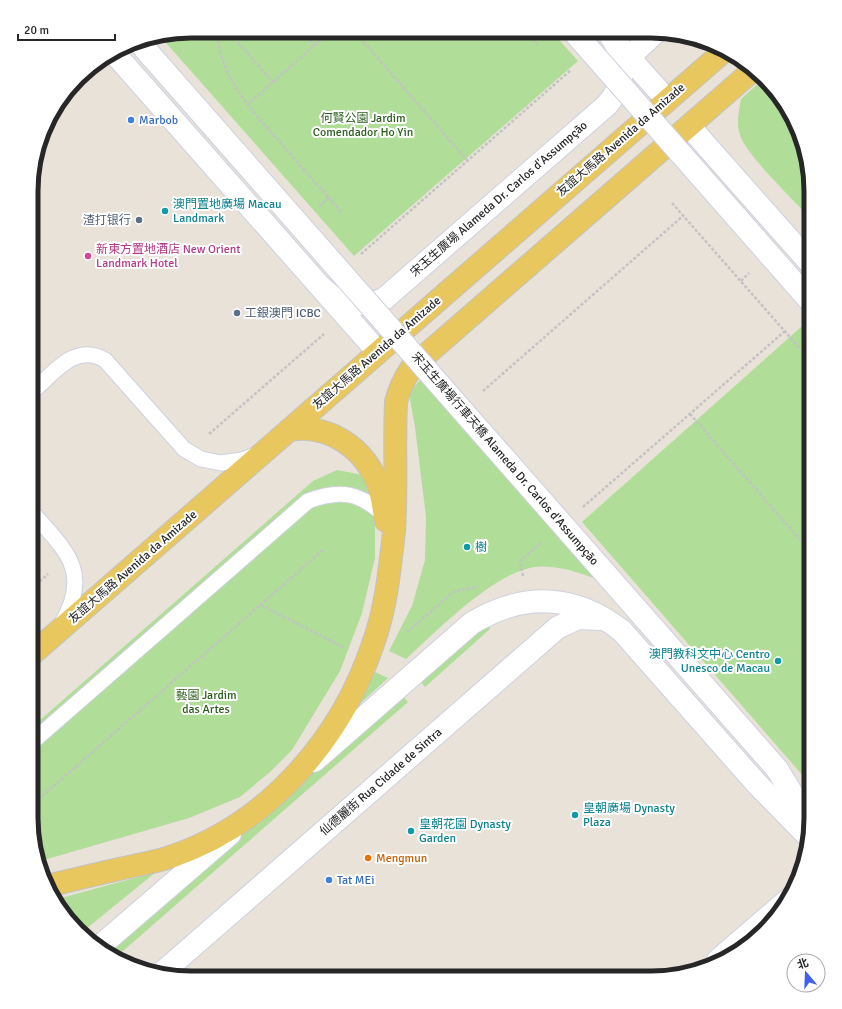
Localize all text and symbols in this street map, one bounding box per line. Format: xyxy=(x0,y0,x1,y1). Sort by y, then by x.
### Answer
scale bar xyxy=(18,16,115,42)
text: 20 m xyxy=(24,23,49,38)
street label: 友誼大馬路 Avenida da Amizade xyxy=(554,80,688,200)
park label: 何賢公園 Jardim Comendador Ho Yin xyxy=(313,111,413,140)
place label: Marbob xyxy=(139,113,178,128)
marker: Marbob xyxy=(126,115,136,125)
street label: 宋玉生廣場 Alameda Dr. Carlos d'Assumpção xyxy=(407,118,591,280)
place label: 澳門置地廣場 Macau Landmark xyxy=(173,197,282,226)
marker: 澳門置地廣場 Macau Landmark xyxy=(160,206,170,216)
place label: 渣打银行 xyxy=(83,213,131,228)
marker: 渣打银行 xyxy=(134,215,144,225)
place label: 新東方置地酒店 New Orient Landmark Hotel xyxy=(96,242,241,271)
marker: 新東方置地酒店 New Orient Landmark Hotel xyxy=(83,251,93,261)
street label: 友誼大馬路 Avenida da Amizade xyxy=(310,293,444,413)
place label: 工銀澳門 ICBC xyxy=(245,306,321,321)
marker: 工銀澳門 ICBC xyxy=(232,308,242,318)
street label: 宋玉生廣場行車天橋 Alameda Dr. Carlos d'Assumpção xyxy=(408,349,602,569)
street label: 友誼大馬路 Avenida da Amizade xyxy=(66,507,200,627)
place label: 樹 xyxy=(475,540,487,555)
marker: 樹 xyxy=(462,542,472,552)
place label: 澳門教科文中心 Centro Unesco de Macau xyxy=(649,647,770,676)
marker: 澳門教科文中心 Centro Unesco de Macau xyxy=(773,656,783,666)
park label: 藝園 Jardim das Artes xyxy=(175,688,237,717)
street label: 仙德麗街 Rua Cidade de Sintra xyxy=(317,725,445,839)
place label: 皇朝廣場 Dynasty Plaza xyxy=(583,801,675,830)
marker: 皇朝廣場 Dynasty Plaza xyxy=(570,810,580,820)
place label: 皇朝花園 Dynasty Garden xyxy=(419,817,511,846)
marker: 皇朝花園 Dynasty Garden xyxy=(406,826,416,836)
place label: Mengmun xyxy=(376,851,427,866)
marker: Mengmun xyxy=(363,853,373,863)
place label: Tat MEi xyxy=(337,873,375,888)
marker: Tat MEi xyxy=(324,875,334,885)
north arrow xyxy=(786,953,826,993)
text: 北 xyxy=(796,956,810,972)

